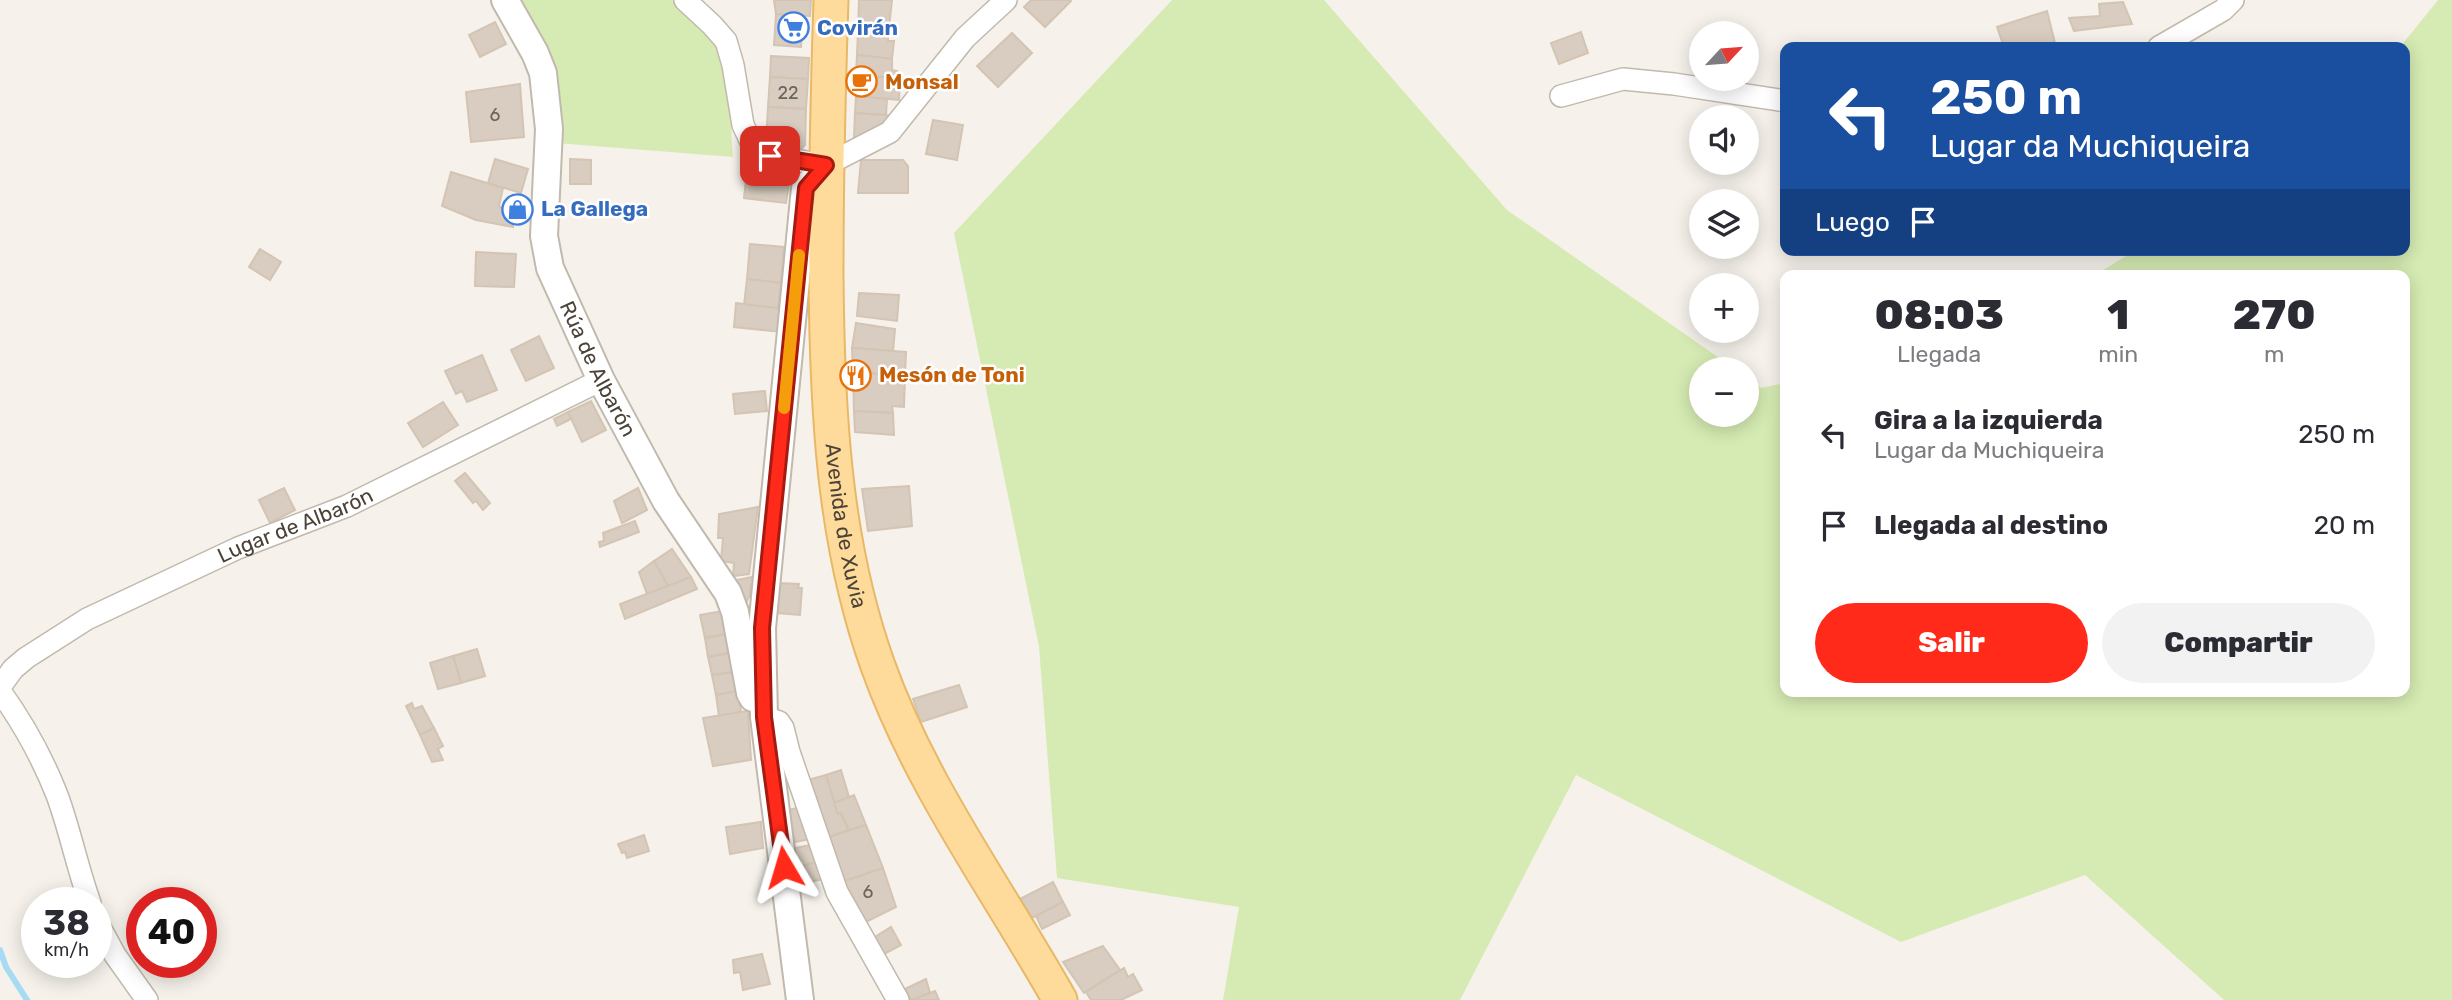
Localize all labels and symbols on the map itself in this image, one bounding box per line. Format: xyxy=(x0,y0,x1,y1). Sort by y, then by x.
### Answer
supermarket icon: Covirán xyxy=(777,11,811,45)
place label: Covirán xyxy=(817,15,898,40)
north arrow xyxy=(1689,21,1759,91)
cafe icon: Monsal xyxy=(845,65,879,99)
place label: Monsal xyxy=(885,69,959,94)
house number: 22 xyxy=(777,82,799,104)
house number: 6 xyxy=(490,104,501,126)
pin xyxy=(740,126,800,186)
shop icon: La Gallega xyxy=(501,192,535,226)
place label: La Gallega xyxy=(541,196,648,221)
street label: Rúa de Albarón xyxy=(555,297,642,441)
restaurant icon: Mesón de Toni xyxy=(839,358,873,392)
place label: Mesón de Toni xyxy=(879,362,1025,387)
street label: Avenida de Xuvia xyxy=(821,442,872,611)
street label: Lugar de Albarón xyxy=(213,482,377,568)
position arrow xyxy=(747,830,821,904)
house number: 6 xyxy=(863,881,874,903)
speed limit sign: 40 xyxy=(126,887,217,978)

